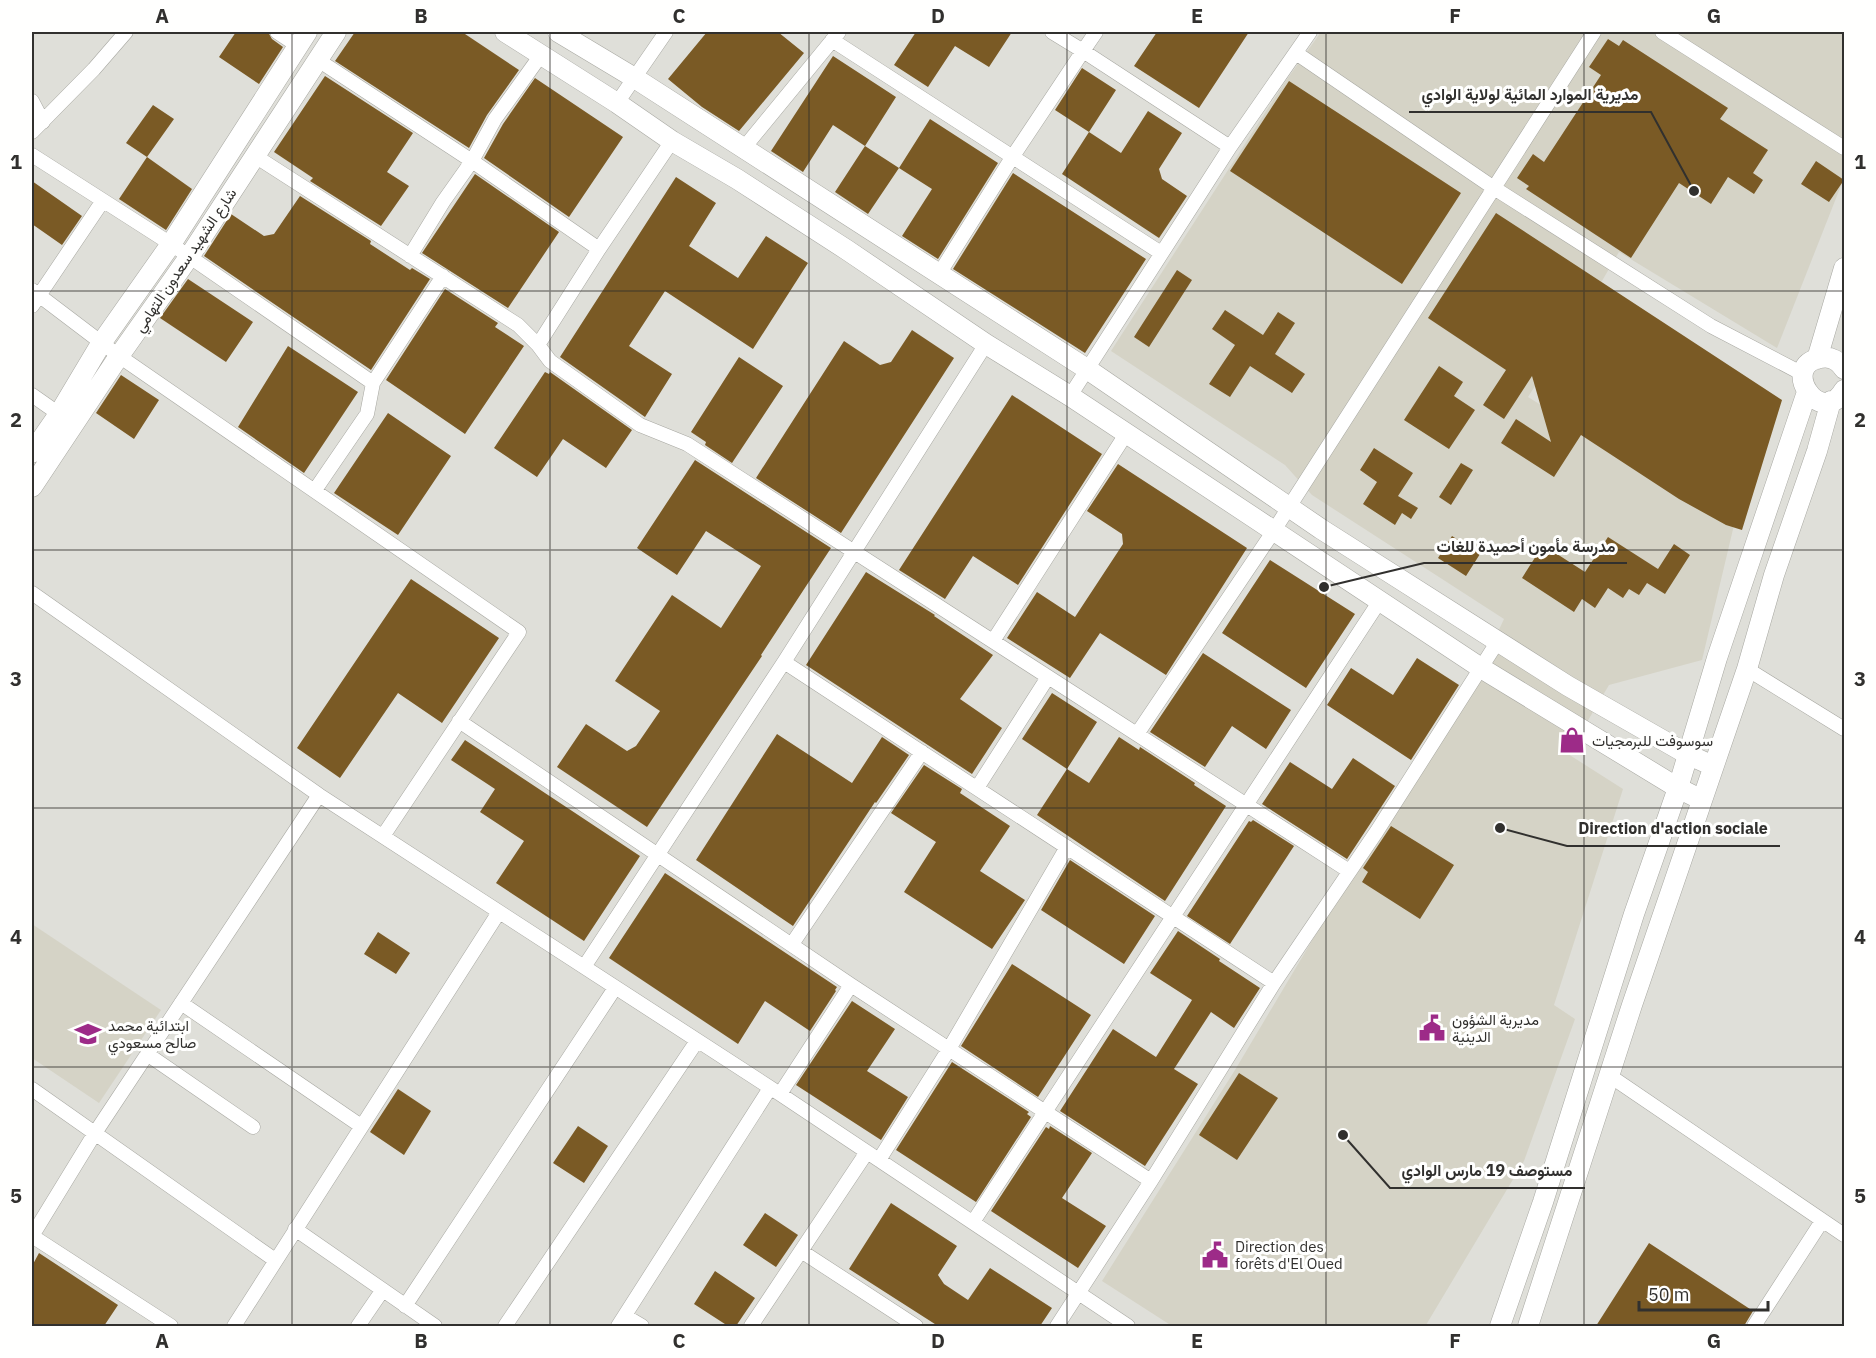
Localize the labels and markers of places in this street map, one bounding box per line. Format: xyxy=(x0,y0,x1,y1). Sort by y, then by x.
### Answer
callout: مديرية الموارد المائية لولاية الوادي xyxy=(1409,78,1651,112)
callout: مدرسة مأمون أحميدة للغات xyxy=(1424,529,1627,563)
shop icon: سوسوفت للبرمجيات xyxy=(1557,725,1587,755)
place label: سوسوفت للبرمجيات xyxy=(1592,731,1713,750)
callout: Direction d'action sociale xyxy=(1567,812,1780,846)
place label: مديرية الشؤون الدينية xyxy=(1452,1010,1539,1046)
public building icon: مديرية الشؤون الدينية xyxy=(1417,1013,1447,1043)
place label: ابتدائية محمد صالح مسعودي xyxy=(108,1016,196,1056)
school or university icon: ابتدائية محمد صالح مسعودي xyxy=(73,1019,103,1049)
callout: مستوصف 19 مارس الوادي xyxy=(1390,1154,1585,1188)
place label: Direction des forêts d'El Oued xyxy=(1235,1237,1343,1273)
public building icon: Direction des forêts d'El Oued xyxy=(1200,1240,1230,1270)

